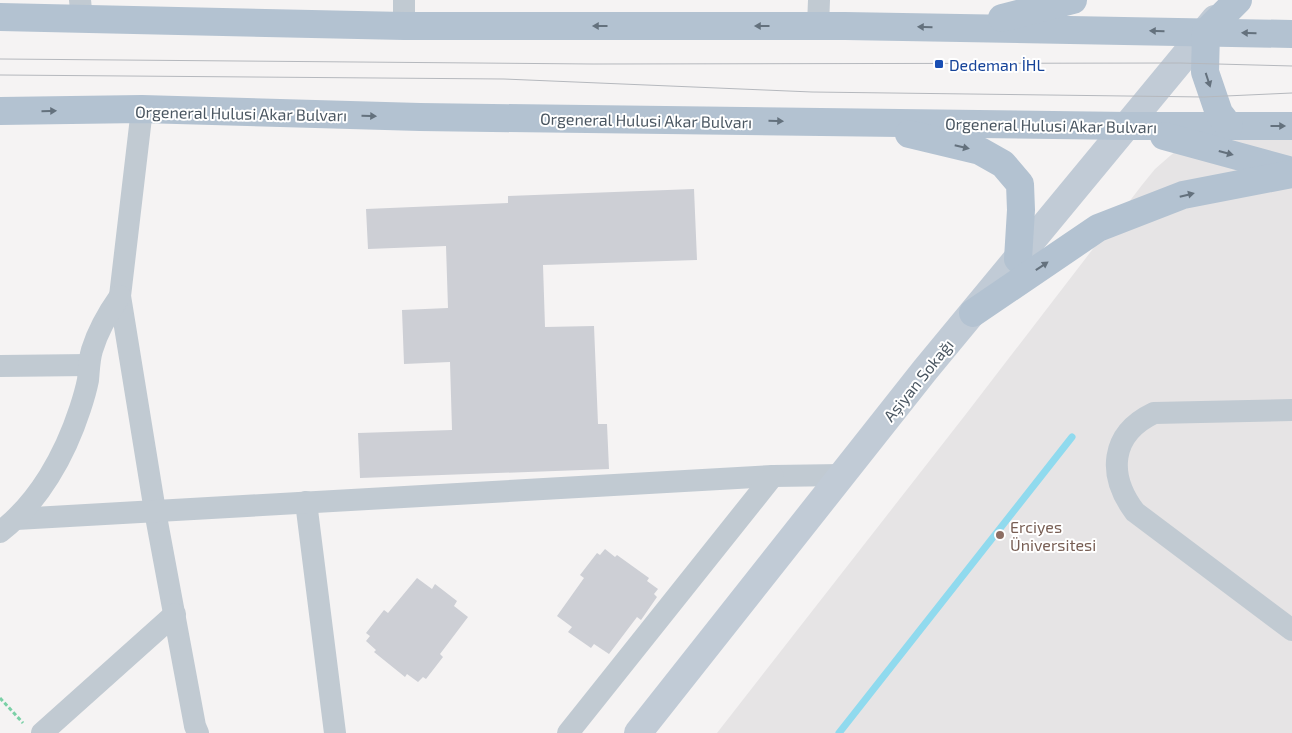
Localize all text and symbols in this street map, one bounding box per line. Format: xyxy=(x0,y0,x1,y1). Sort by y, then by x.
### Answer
one-way arrow xyxy=(591,22,607,30)
one-way arrow xyxy=(754,22,770,30)
one-way arrow xyxy=(916,23,932,31)
one-way arrow xyxy=(1149,27,1165,35)
one-way arrow xyxy=(1241,29,1257,37)
place label: Dedeman İHL xyxy=(949,55,1045,74)
marker: Dedeman İHL xyxy=(933,58,945,70)
one-way arrow xyxy=(1205,73,1213,88)
street label: Orgeneral Hulusi Akar Bulvarı xyxy=(135,102,347,124)
one-way arrow xyxy=(41,107,57,115)
street label: Orgeneral Hulusi Akar Bulvarı xyxy=(540,109,752,131)
one-way arrow xyxy=(361,112,377,120)
street label: Orgeneral Hulusi Akar Bulvarı xyxy=(945,114,1157,136)
one-way arrow xyxy=(768,117,784,125)
one-way arrow xyxy=(1270,122,1286,130)
one-way arrow xyxy=(954,143,969,151)
one-way arrow xyxy=(1219,149,1234,157)
one-way arrow xyxy=(1179,191,1194,199)
one-way arrow xyxy=(1035,261,1049,271)
street label: Aşiyan Sokağı xyxy=(879,335,958,425)
place label: Erciyes Üniversitesi xyxy=(1010,517,1096,554)
marker: Erciyes Üniversitesi xyxy=(994,529,1006,541)

